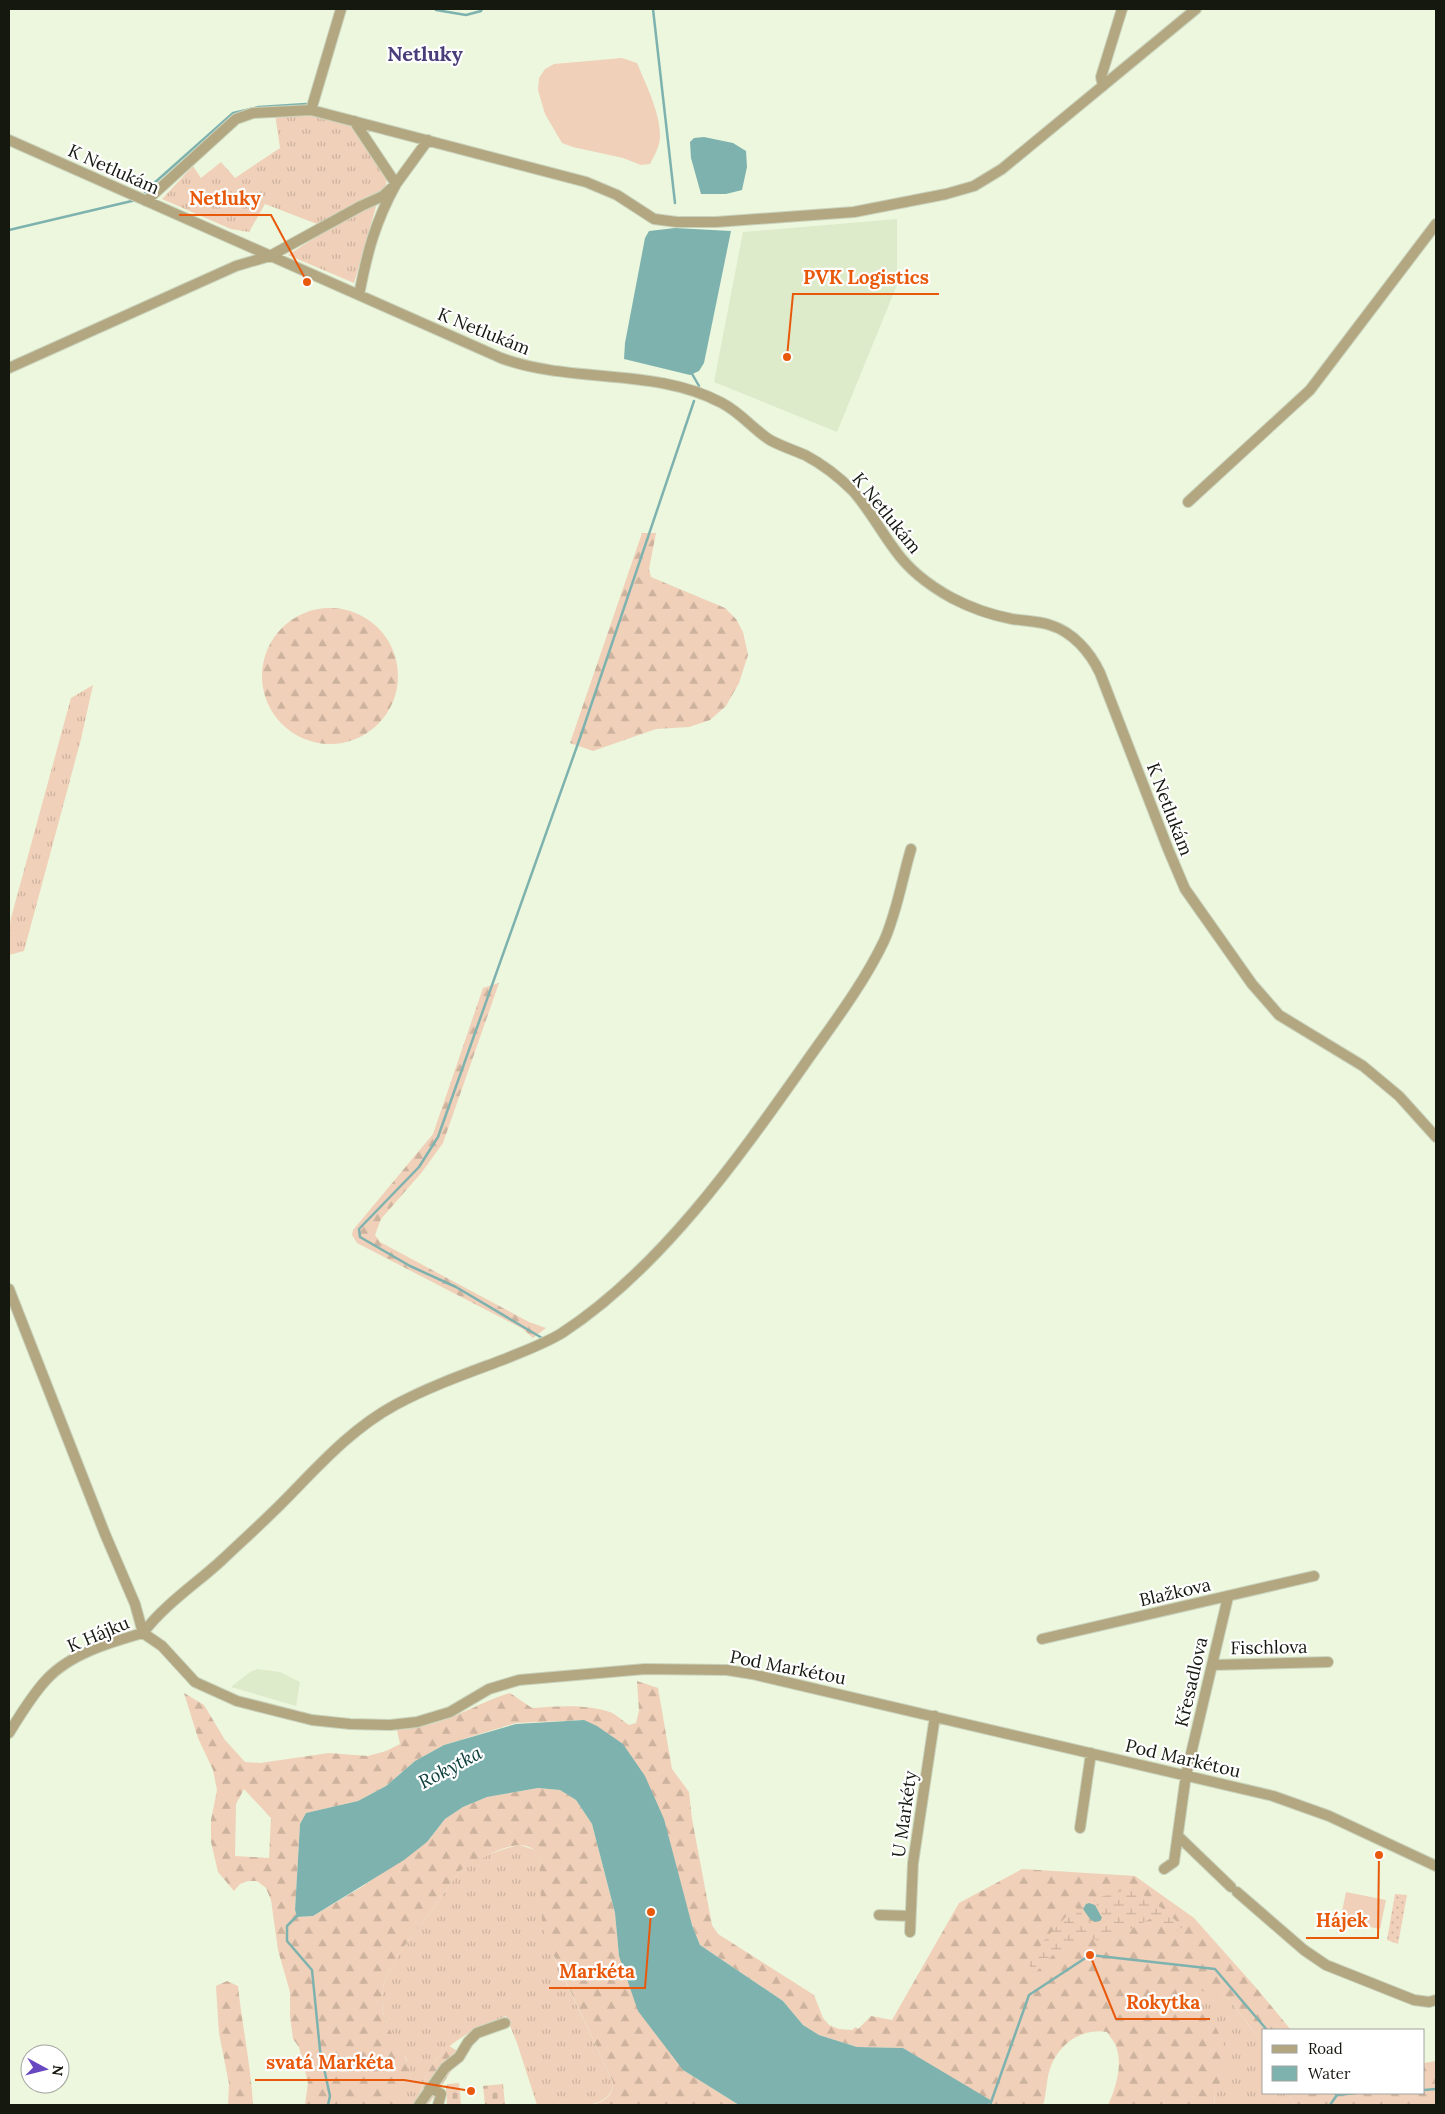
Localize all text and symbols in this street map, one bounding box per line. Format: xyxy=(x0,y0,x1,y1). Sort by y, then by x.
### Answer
district label: Netluky xyxy=(387,41,463,66)
street label: K Netlukám xyxy=(65,139,163,199)
callout: Netluky xyxy=(179,181,271,215)
text: Netluky xyxy=(189,186,261,210)
callout: PVK Logistics xyxy=(793,260,939,294)
text: PVK Logistics xyxy=(803,265,929,289)
street label: K Netlukám xyxy=(434,302,534,360)
street label: K Netlukám xyxy=(847,468,927,558)
street label: K Netlukám xyxy=(1142,759,1198,859)
street label: Blažkova xyxy=(1137,1573,1213,1611)
street label: K Hájku xyxy=(63,1611,133,1657)
street label: Křesadlova xyxy=(1169,1635,1213,1729)
street label: Fischlova xyxy=(1230,1635,1308,1659)
street label: Pod Markétou xyxy=(728,1644,848,1690)
street label: Pod Markétou xyxy=(1123,1734,1243,1783)
water label: Rokytka xyxy=(414,1740,486,1794)
street label: U Markéty xyxy=(887,1769,922,1859)
callout: Hájek xyxy=(1306,1904,1378,1938)
text: Hájek xyxy=(1316,1908,1368,1932)
callout: Markéta xyxy=(549,1954,645,1988)
text: Markéta xyxy=(559,1959,635,1983)
callout: Rokytka xyxy=(1116,1985,1210,2019)
text: Rokytka xyxy=(1126,1990,1200,2014)
legend xyxy=(1262,2029,1425,2094)
text: Road xyxy=(1308,2039,1343,2058)
north arrow xyxy=(20,2044,70,2094)
callout: svatá Markéta xyxy=(255,2046,404,2080)
text: svatá Markéta xyxy=(266,2050,394,2074)
text: N xyxy=(48,2064,67,2077)
text: Water xyxy=(1308,2064,1351,2083)

